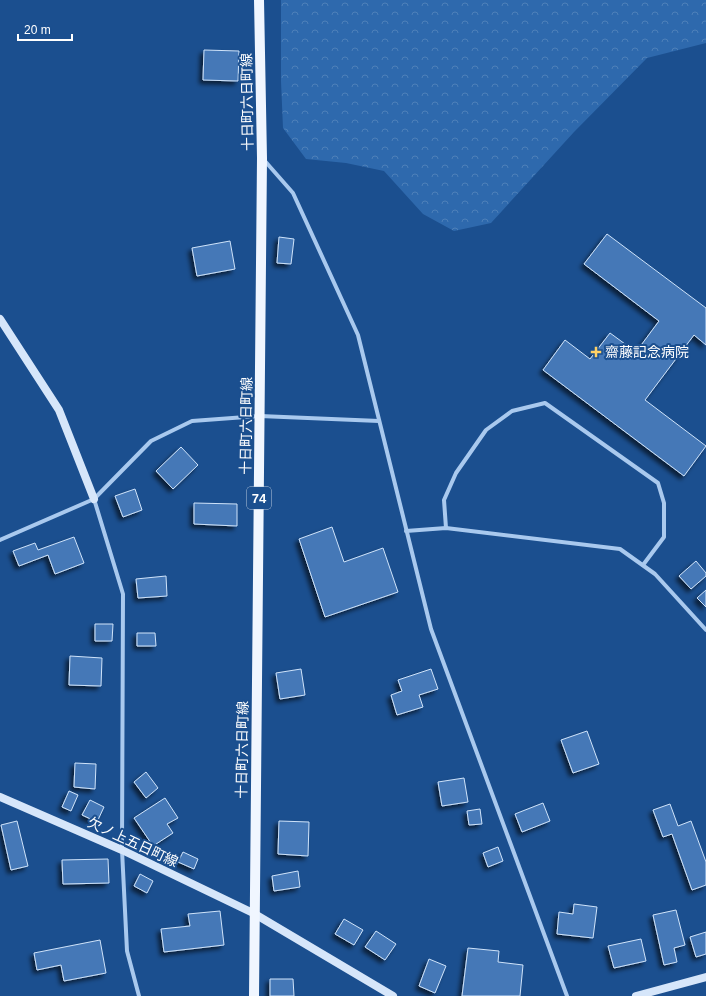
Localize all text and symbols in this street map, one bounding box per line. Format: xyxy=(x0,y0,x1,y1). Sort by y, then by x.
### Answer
scale bar xyxy=(18,16,72,42)
text: 20 m xyxy=(24,23,51,37)
street label: 十日町六日町線 xyxy=(238,53,256,151)
place label: 齋藤記念病院 xyxy=(605,344,689,360)
marker: 齋藤記念病院 xyxy=(590,346,602,358)
street label: 十日町六日町線 xyxy=(237,377,255,475)
road number: 74 xyxy=(247,487,271,509)
street label: 十日町六日町線 xyxy=(233,701,251,799)
street label: 欠ノ上五日町線 xyxy=(85,814,181,870)

